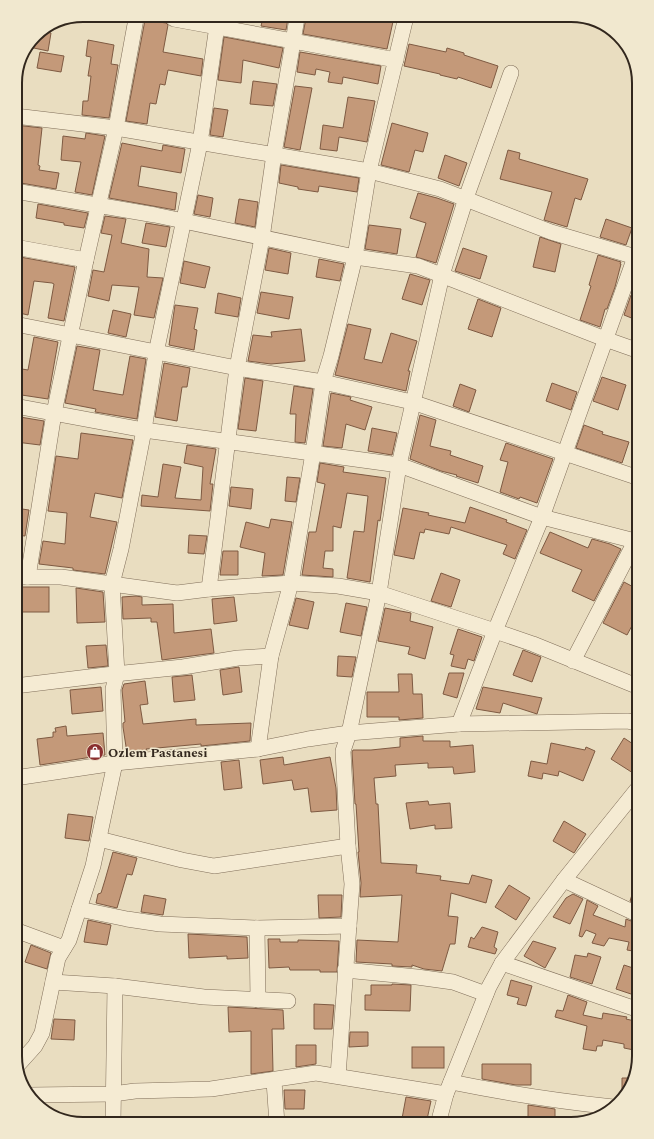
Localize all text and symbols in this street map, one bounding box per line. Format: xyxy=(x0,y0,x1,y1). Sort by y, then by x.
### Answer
shop icon: Ozlem Pastanesi xyxy=(85,742,105,762)
place label: Ozlem Pastanesi xyxy=(108,743,208,763)

